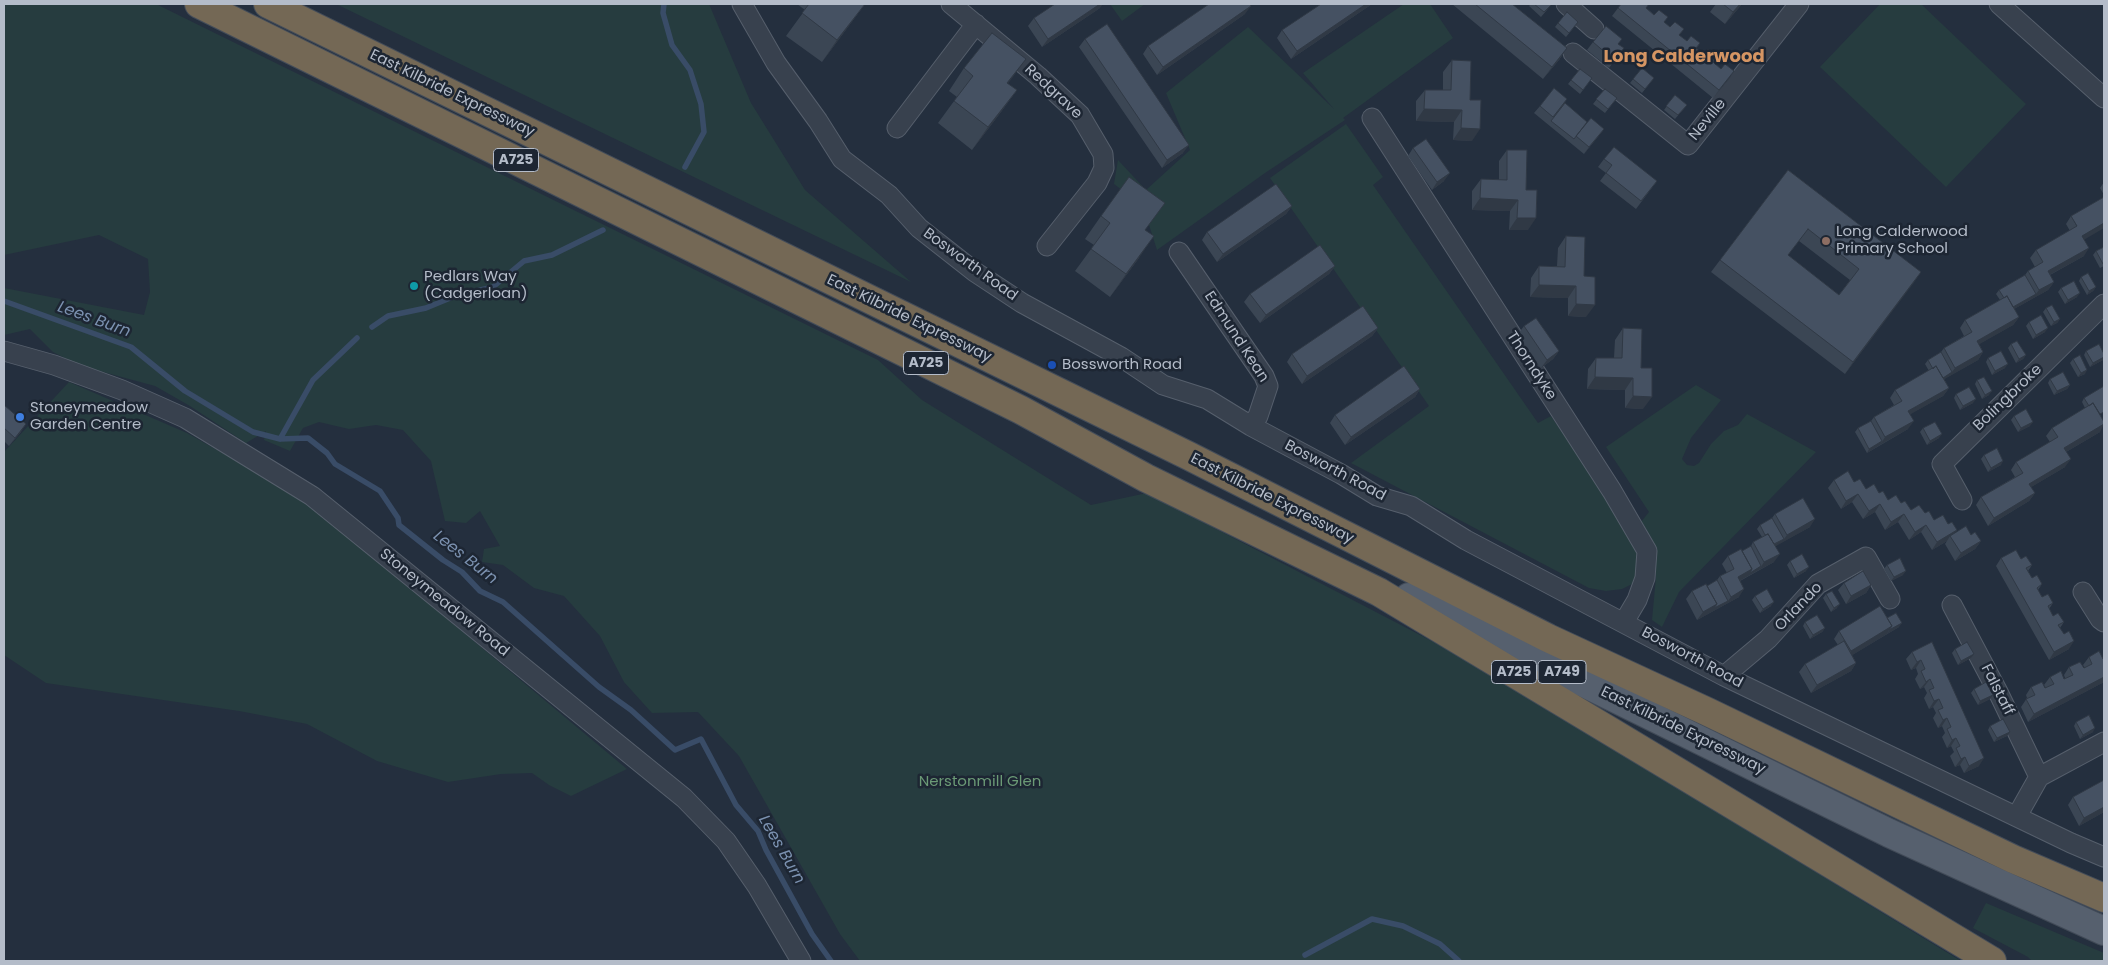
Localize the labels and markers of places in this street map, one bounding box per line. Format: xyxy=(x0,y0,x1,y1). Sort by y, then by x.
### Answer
place label: Long Calderwood Primary School xyxy=(1836,223,1968,258)
marker: Long Calderwood Primary School xyxy=(1820,235,1832,247)
place label: Pedlars Way (Cadgerloan) xyxy=(424,268,528,303)
marker: Pedlars Way (Cadgerloan) xyxy=(408,280,420,292)
place label: Bossworth Road xyxy=(1062,356,1182,374)
marker: Bossworth Road xyxy=(1046,359,1058,371)
place label: Stoneymeadow Garden Centre xyxy=(30,399,148,434)
marker: Stoneymeadow Garden Centre xyxy=(14,411,26,423)

